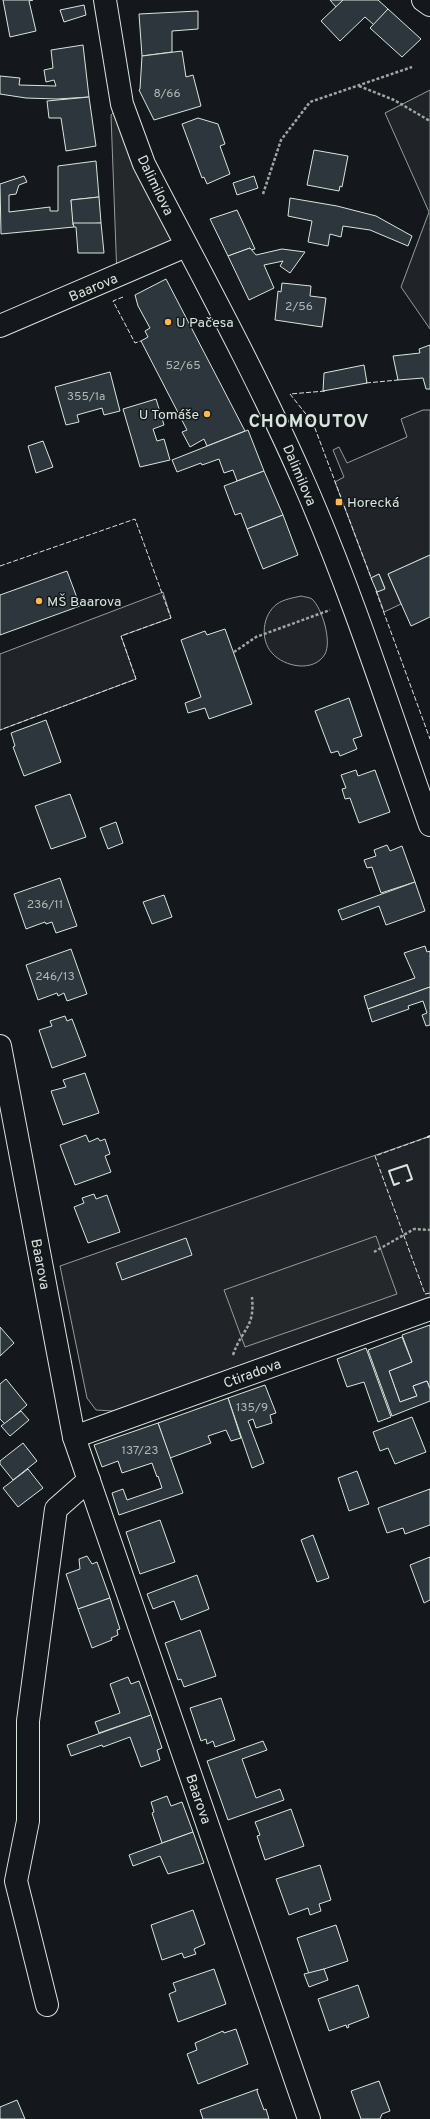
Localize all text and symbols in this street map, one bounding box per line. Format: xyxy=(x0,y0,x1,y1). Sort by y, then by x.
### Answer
house number: 8/66 xyxy=(153,86,181,102)
street label: Dalimilova xyxy=(133,153,177,219)
street label: Baarova xyxy=(67,271,121,306)
house number: 2/56 xyxy=(285,299,313,315)
place label: U Pačesa xyxy=(176,315,234,332)
marker: U Pačesa xyxy=(163,317,173,327)
house number: 52/65 xyxy=(165,358,201,374)
house number: 355/1a xyxy=(67,389,105,405)
place label: U Tomáše xyxy=(139,407,199,424)
marker: U Tomáše xyxy=(202,409,212,419)
district label: CHOMOUTOV xyxy=(248,411,370,434)
street label: Dalimilova xyxy=(278,442,319,509)
place label: Horecká xyxy=(347,495,399,512)
marker: Horecká xyxy=(334,497,344,507)
place label: MŠ Baarova xyxy=(47,593,121,611)
marker: MŠ Baarova xyxy=(34,596,44,606)
house number: 236/11 xyxy=(27,897,63,913)
house number: 246/13 xyxy=(35,969,75,985)
street label: Baarova xyxy=(26,1237,53,1291)
street label: Ctiradova xyxy=(221,1356,284,1393)
house number: 135/9 xyxy=(236,1400,268,1416)
house number: 137/23 xyxy=(122,1443,158,1459)
street label: Baarova xyxy=(181,1772,214,1827)

